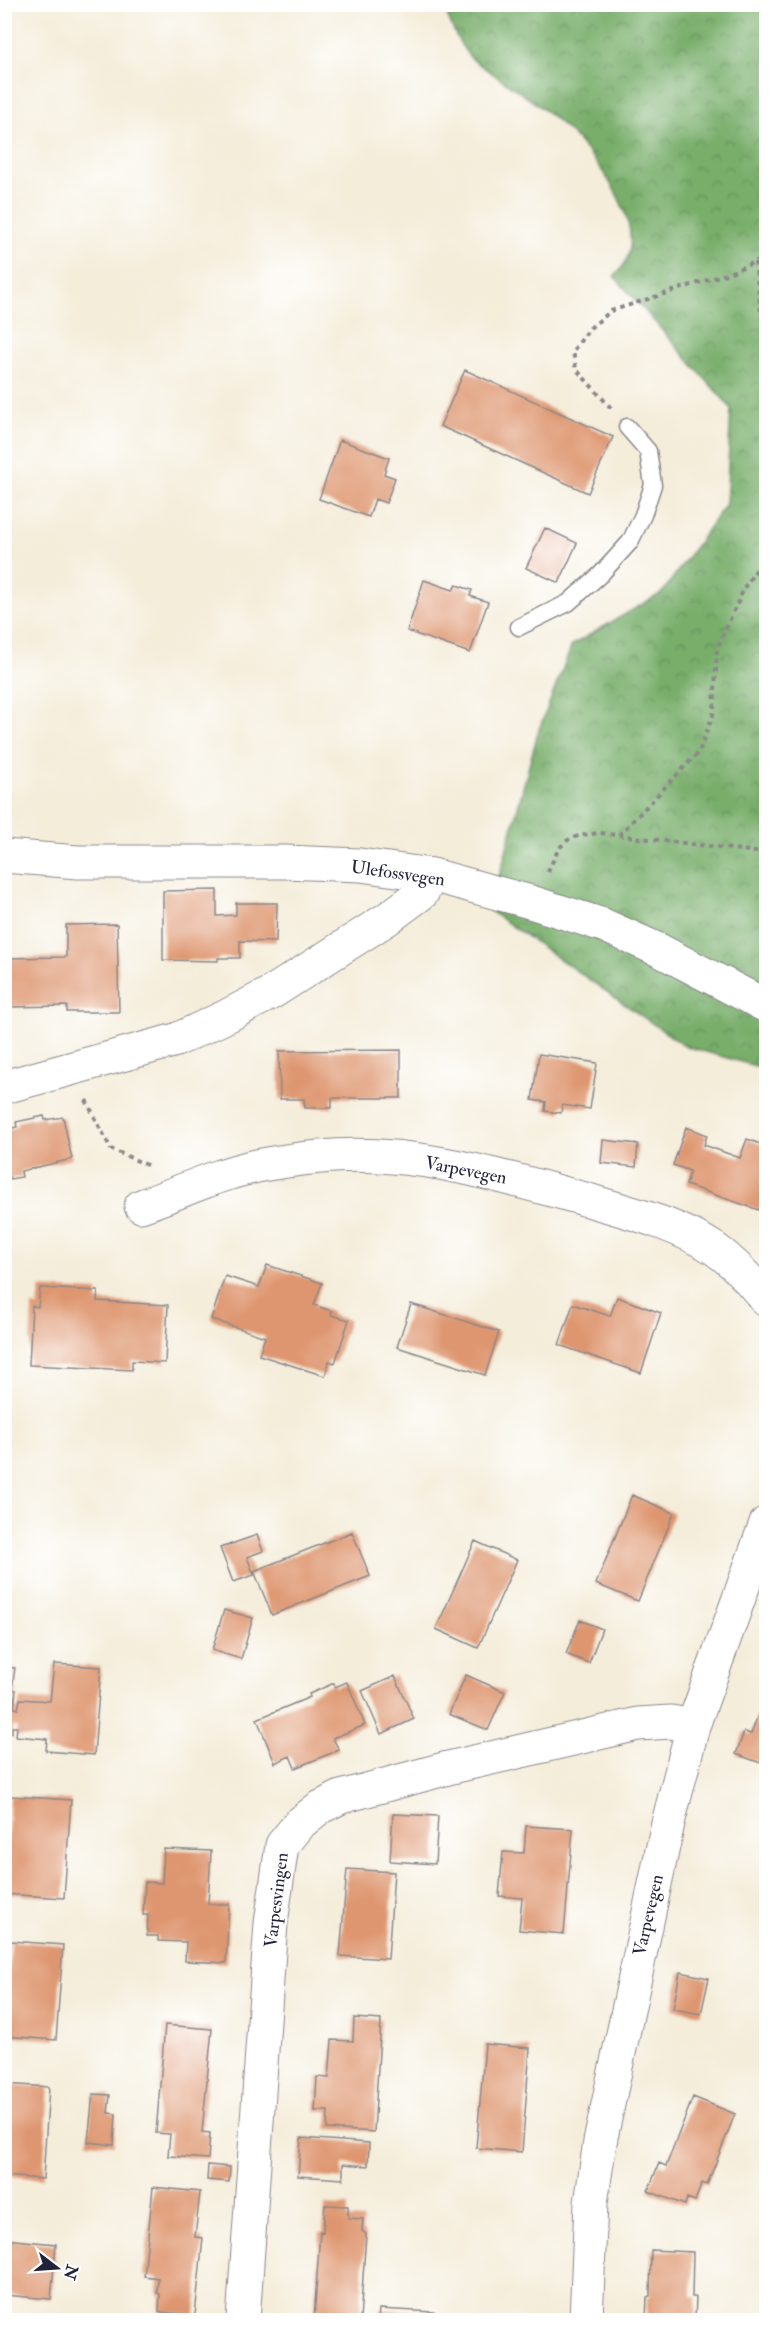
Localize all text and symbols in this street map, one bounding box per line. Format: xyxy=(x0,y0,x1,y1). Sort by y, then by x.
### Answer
street label: Ulefossvegen xyxy=(349,856,446,891)
street label: Varpevegen xyxy=(423,1151,509,1190)
street label: Varpesvingen xyxy=(259,1851,294,1949)
street label: Varpevegen xyxy=(628,1872,669,1958)
north arrow xyxy=(27,2238,87,2298)
text: N xyxy=(59,2261,82,2283)

